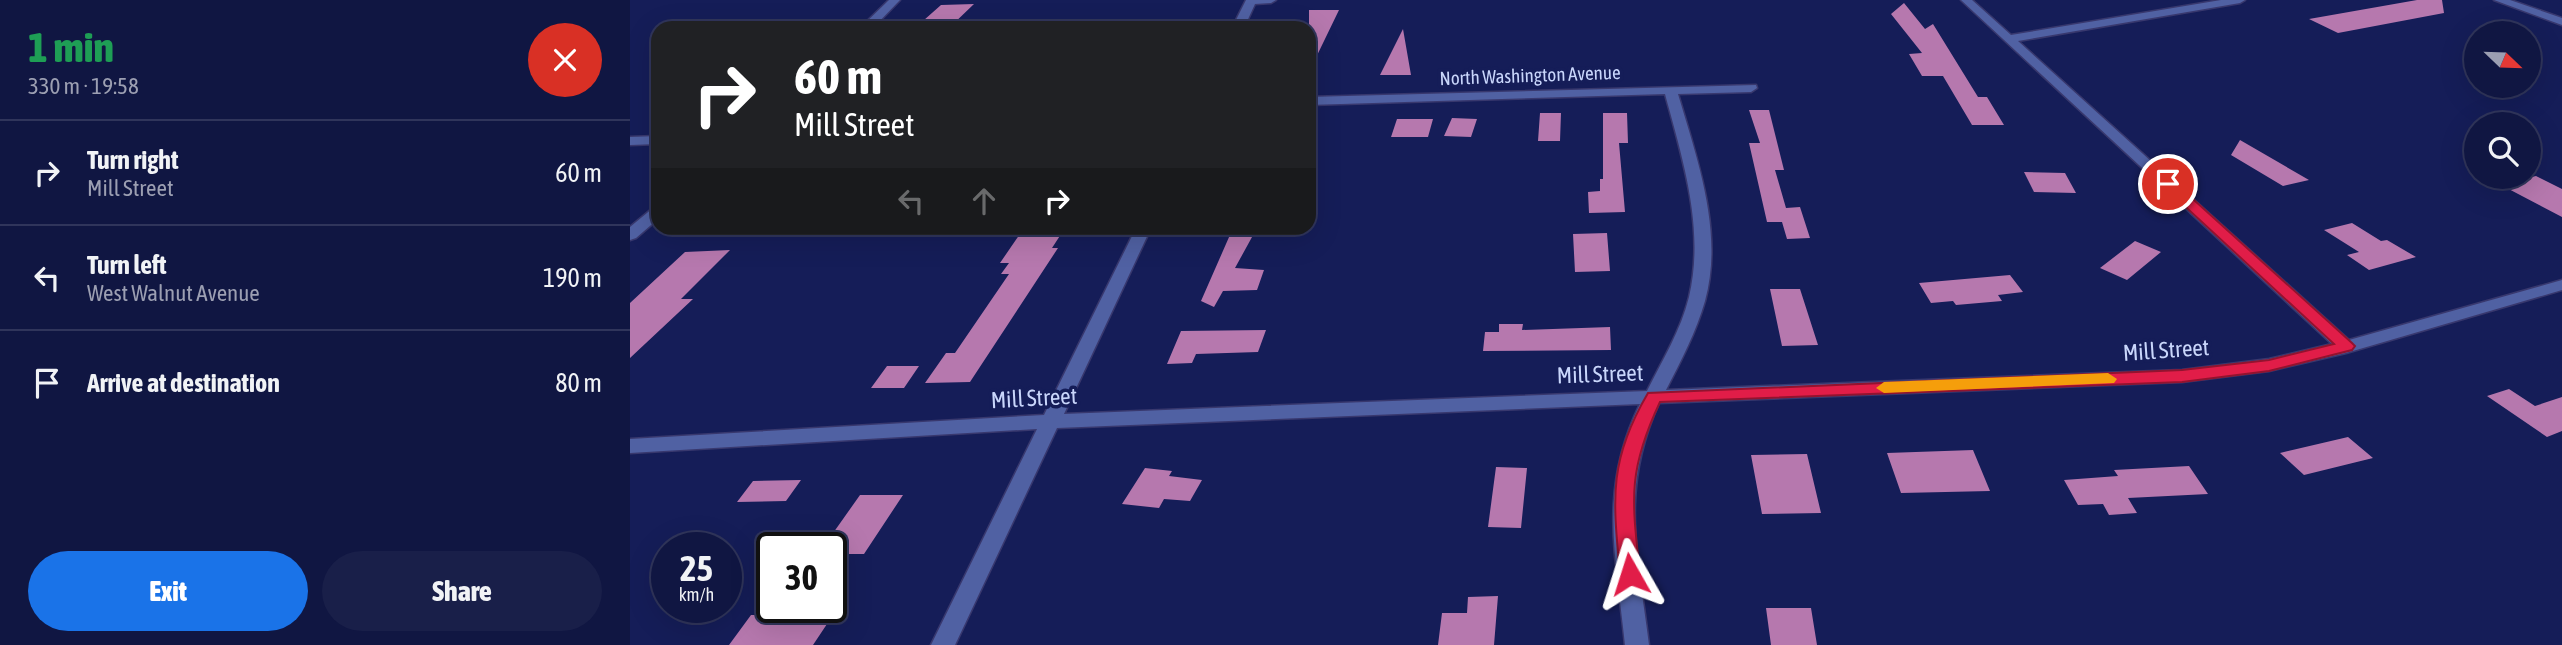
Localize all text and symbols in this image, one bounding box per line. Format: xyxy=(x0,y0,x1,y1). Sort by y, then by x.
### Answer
north arrow xyxy=(2464,21,2541,98)
map controls xyxy=(2464,21,2541,189)
text: 1 min xyxy=(28,23,114,71)
button: close xyxy=(528,23,602,97)
text: 60 m xyxy=(794,48,882,104)
icon: right xyxy=(679,49,770,140)
street label: North Washington Avenue xyxy=(1439,61,1621,89)
text: 330 m · 19:58 xyxy=(28,73,139,99)
text: Mill Street xyxy=(794,106,914,143)
button: search xyxy=(2464,112,2541,189)
text: Turn right xyxy=(87,145,178,175)
icon: right xyxy=(28,154,66,192)
pin xyxy=(2138,154,2198,214)
text: 60 m xyxy=(555,158,602,188)
icon: arrive xyxy=(2149,165,2187,203)
text: Mill Street xyxy=(87,175,174,201)
icon: left xyxy=(892,182,930,220)
icon: ahead xyxy=(965,182,1003,220)
icon: right xyxy=(1038,182,1076,220)
text: Turn left xyxy=(87,250,167,280)
icon: left xyxy=(28,259,66,297)
text: 190 m xyxy=(543,263,602,293)
text: West Walnut Avenue xyxy=(87,280,260,306)
street label: Mill Street xyxy=(2122,334,2210,366)
street label: Mill Street xyxy=(1556,359,1644,389)
icon: arrive xyxy=(28,364,66,402)
text: Arrive at destination xyxy=(87,368,280,398)
text: 80 m xyxy=(555,368,602,398)
street label: Mill Street xyxy=(990,383,1078,413)
speed limit sign: 30 xyxy=(756,532,847,623)
position arrow xyxy=(1593,537,1667,611)
text: 25 xyxy=(680,548,713,588)
button: Exit xyxy=(28,551,308,631)
button: Share xyxy=(322,551,602,631)
text: km/h xyxy=(679,584,714,605)

